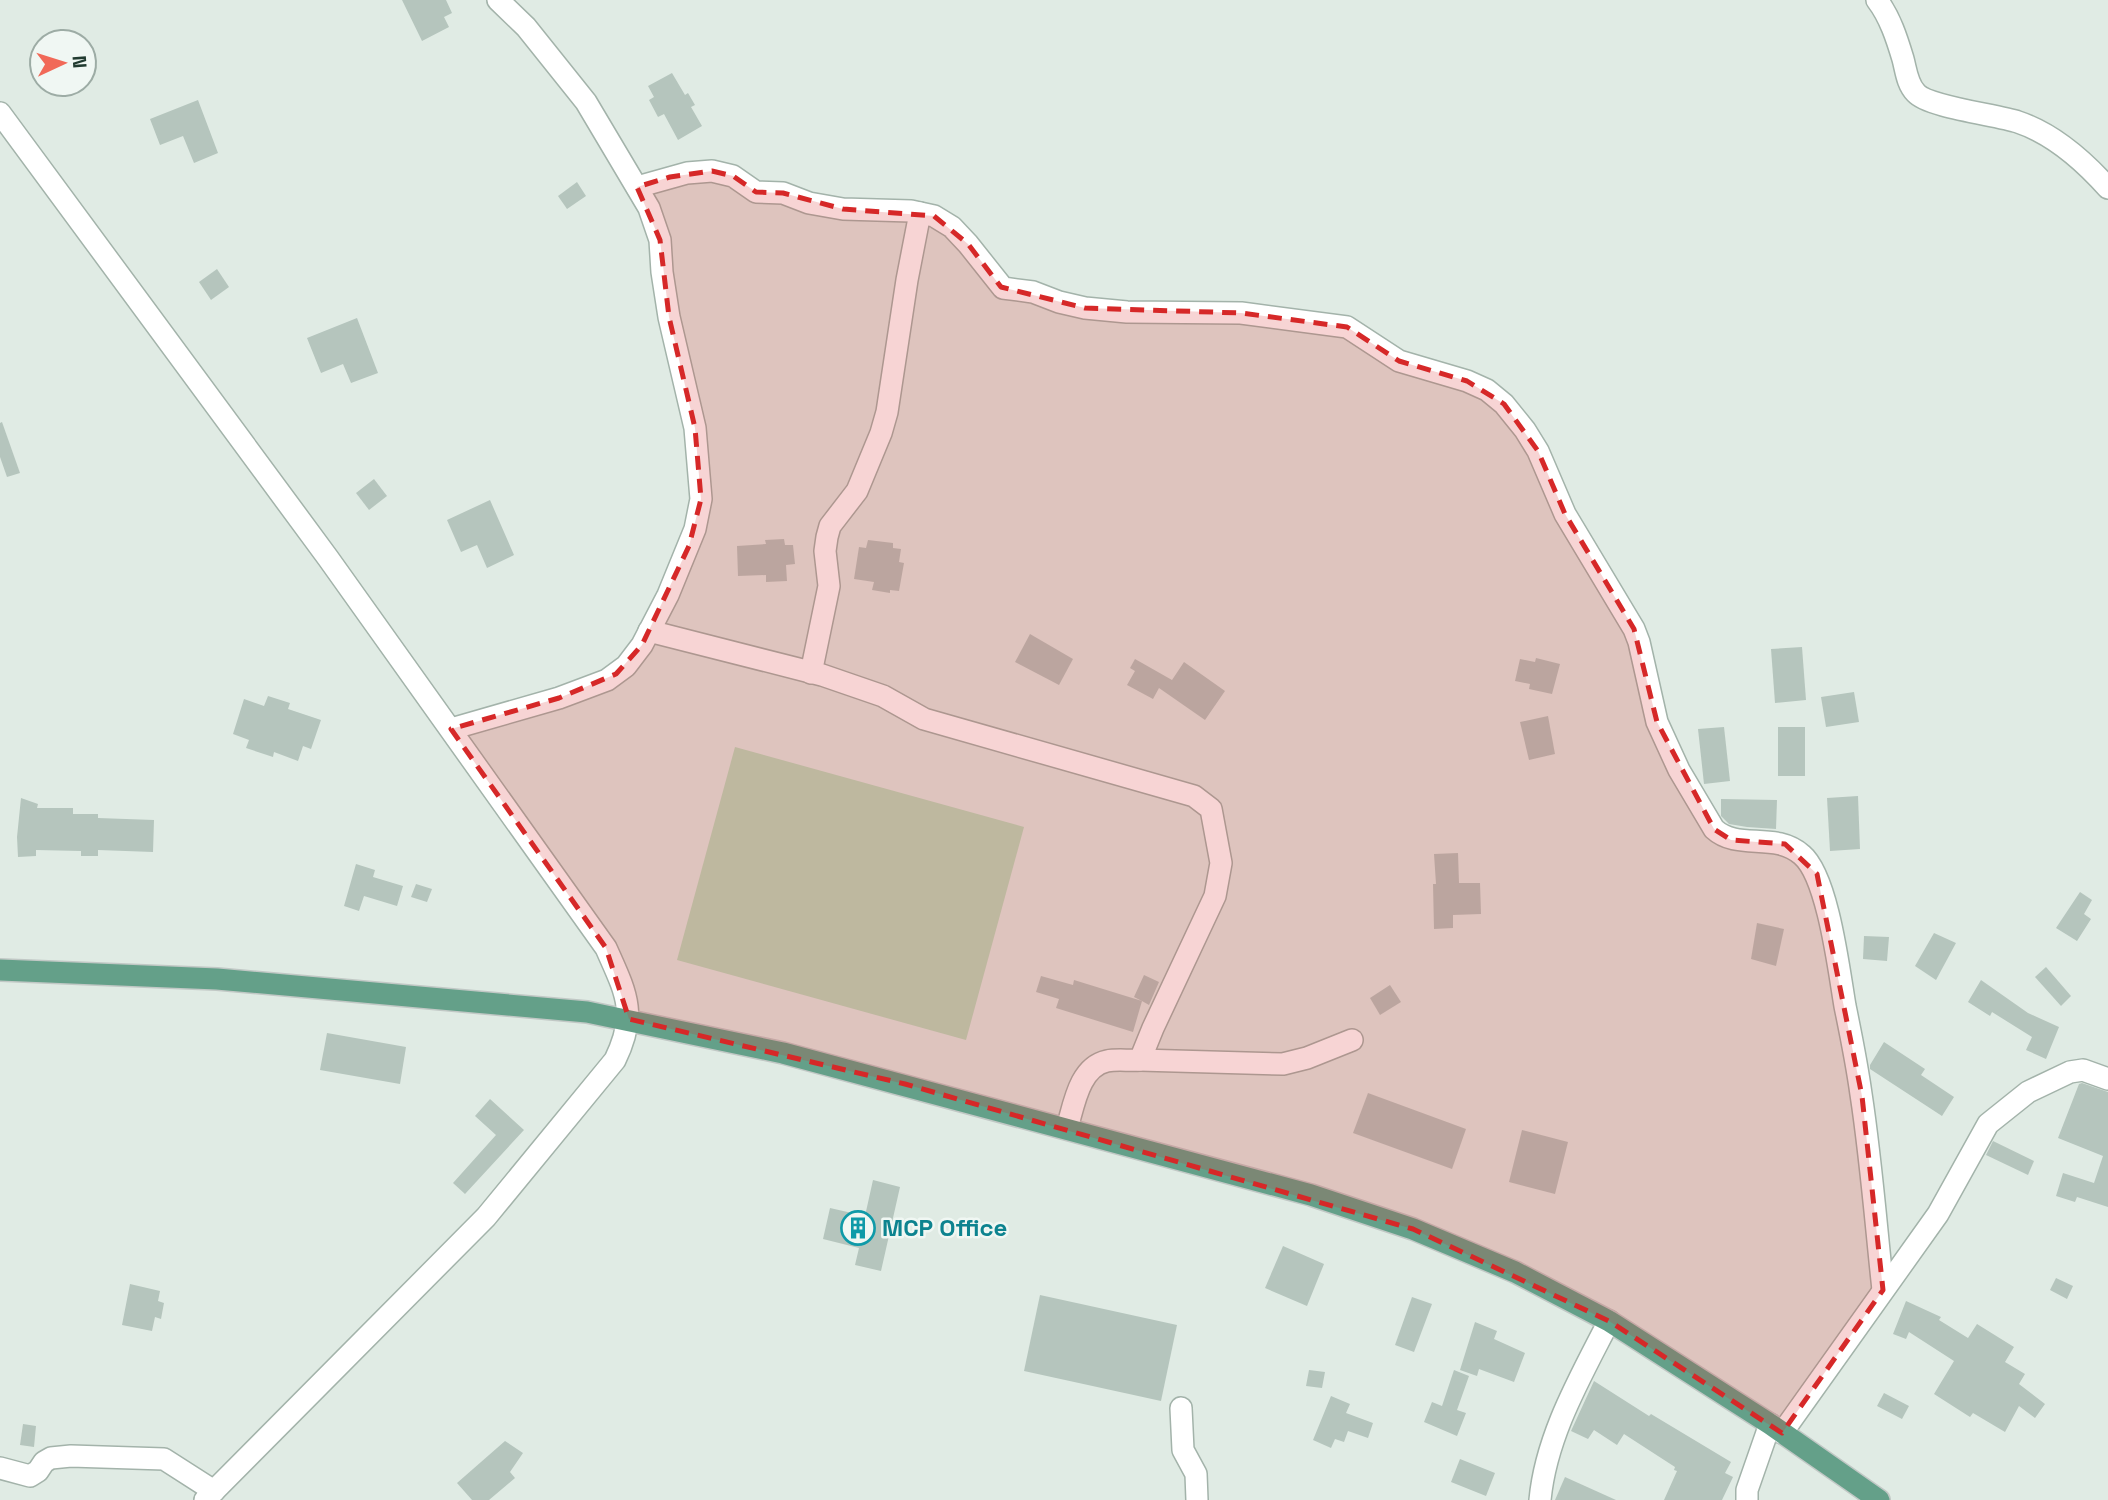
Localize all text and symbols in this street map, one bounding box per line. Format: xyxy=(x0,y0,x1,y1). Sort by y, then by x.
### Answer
north arrow xyxy=(28,28,98,98)
text: N xyxy=(67,55,92,69)
building icon: MCP Office xyxy=(839,1209,877,1247)
place label: MCP Office xyxy=(882,1212,1007,1243)

